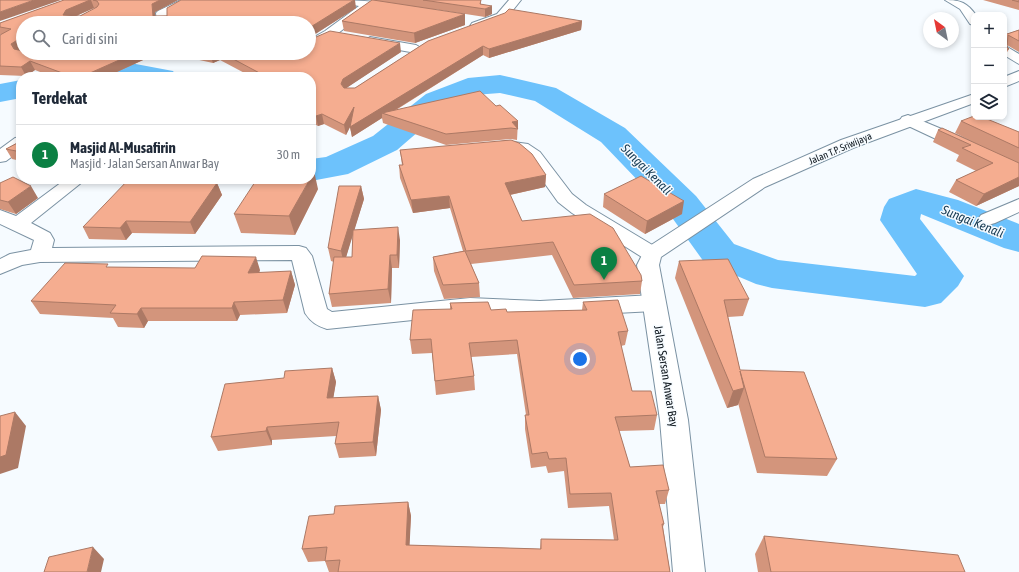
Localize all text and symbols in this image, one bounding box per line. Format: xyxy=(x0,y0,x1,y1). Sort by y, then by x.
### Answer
north arrow xyxy=(923,12,959,48)
map controls xyxy=(971,12,1007,120)
button: + xyxy=(971,12,1007,48)
search box xyxy=(16,16,316,60)
icon: search xyxy=(30,27,52,49)
text: Cari di sini xyxy=(62,30,118,47)
button: − xyxy=(971,48,1007,84)
button: layers xyxy=(971,84,1007,120)
text: Terdekat xyxy=(32,88,87,108)
street label: Jalan T.P. Sriwijaya xyxy=(807,130,874,167)
text: Masjid Al-Musafirin xyxy=(70,139,176,156)
water label: Sungai Kenali xyxy=(617,140,675,198)
text: 1 xyxy=(42,147,48,162)
text: 30 m xyxy=(277,147,300,162)
text: Masjid · Jalan Sersan Anwar Bay xyxy=(70,156,219,171)
water label: Sungai Kenali xyxy=(939,202,1006,241)
pin: 1 xyxy=(591,247,617,280)
street label: Jalan Sersan Anwar Bay xyxy=(651,324,681,428)
your location xyxy=(570,349,590,369)

